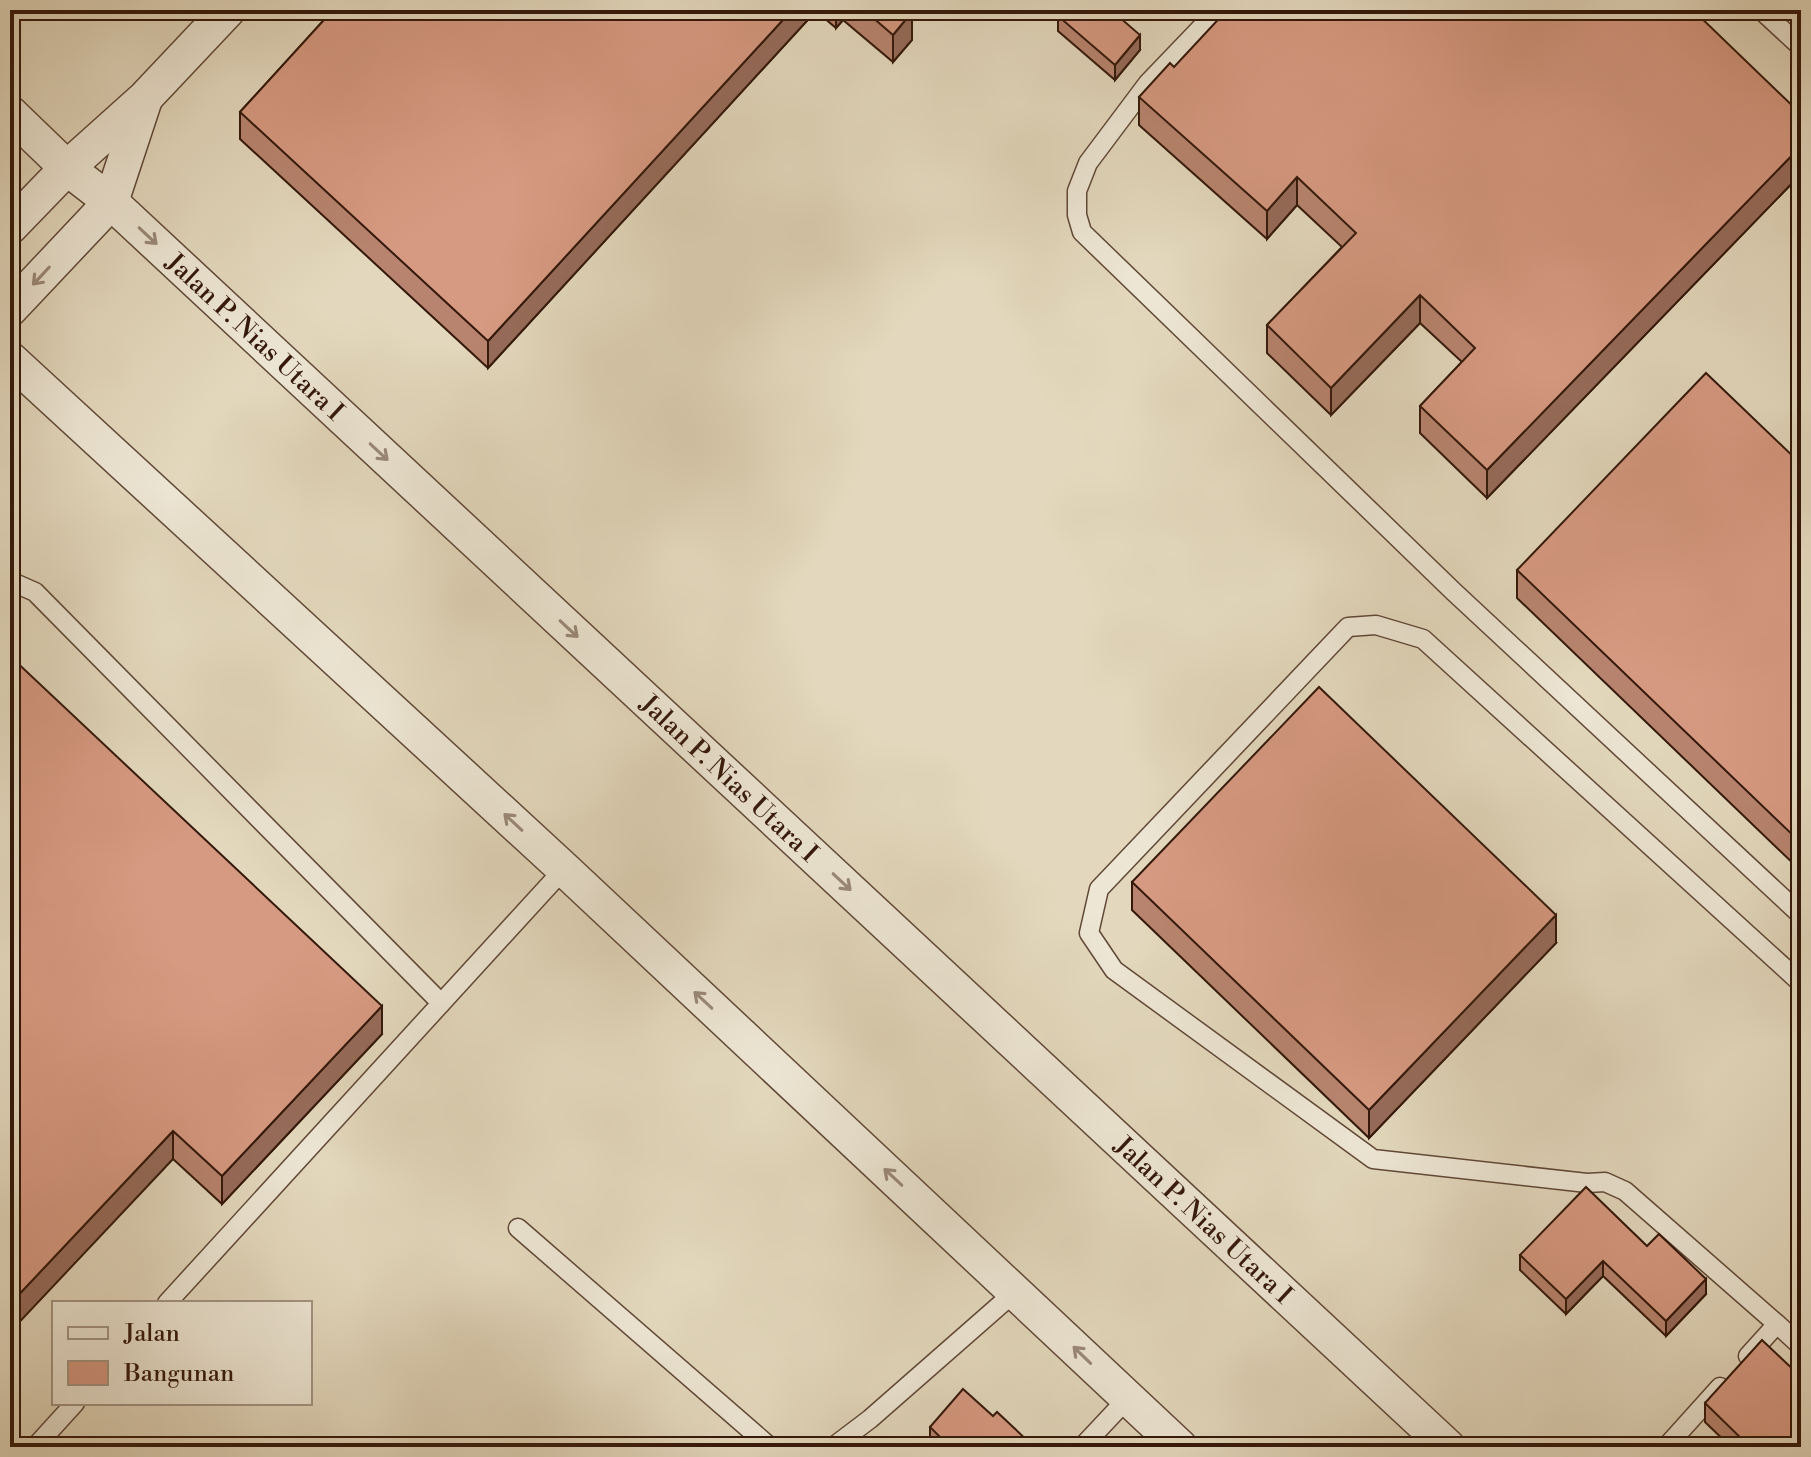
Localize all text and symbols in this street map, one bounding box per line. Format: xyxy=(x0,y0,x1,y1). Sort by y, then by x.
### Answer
one-way arrow xyxy=(138,227,158,246)
street label: Jalan P. Nias Utara I xyxy=(158,246,350,428)
one-way arrow xyxy=(32,266,51,286)
one-way arrow xyxy=(369,442,389,461)
one-way arrow xyxy=(559,619,579,637)
street label: Jalan P. Nias Utara I xyxy=(633,688,824,869)
one-way arrow xyxy=(503,813,523,832)
one-way arrow xyxy=(831,873,851,891)
one-way arrow xyxy=(694,991,714,1009)
street label: Jalan P. Nias Utara I xyxy=(1107,1129,1299,1311)
one-way arrow xyxy=(884,1168,904,1186)
legend xyxy=(52,1301,312,1405)
text: Jalan xyxy=(123,1319,180,1349)
one-way arrow xyxy=(1073,1347,1093,1365)
text: Bangunan xyxy=(123,1359,234,1389)

